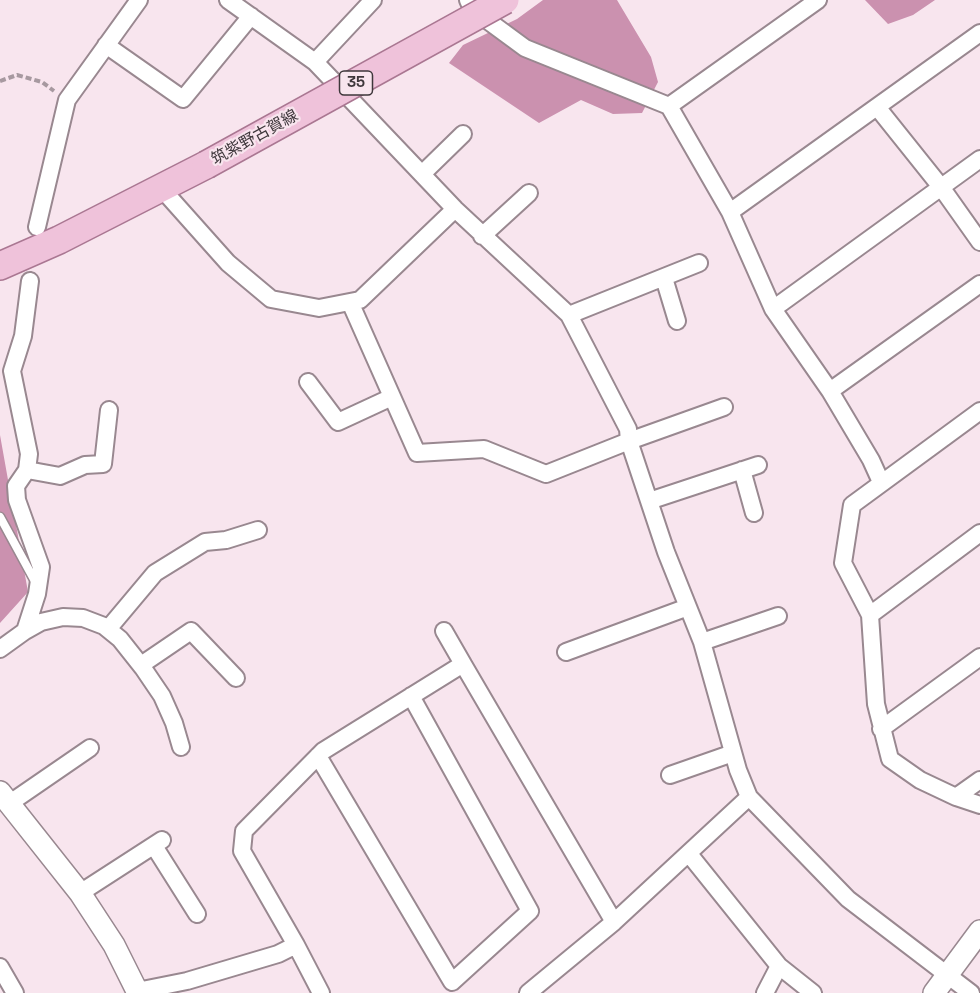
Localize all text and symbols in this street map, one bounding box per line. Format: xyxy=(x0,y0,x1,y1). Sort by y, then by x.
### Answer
road number: 35 xyxy=(340,71,372,95)
street label: 筑紫野古賀線 xyxy=(208,106,302,170)

